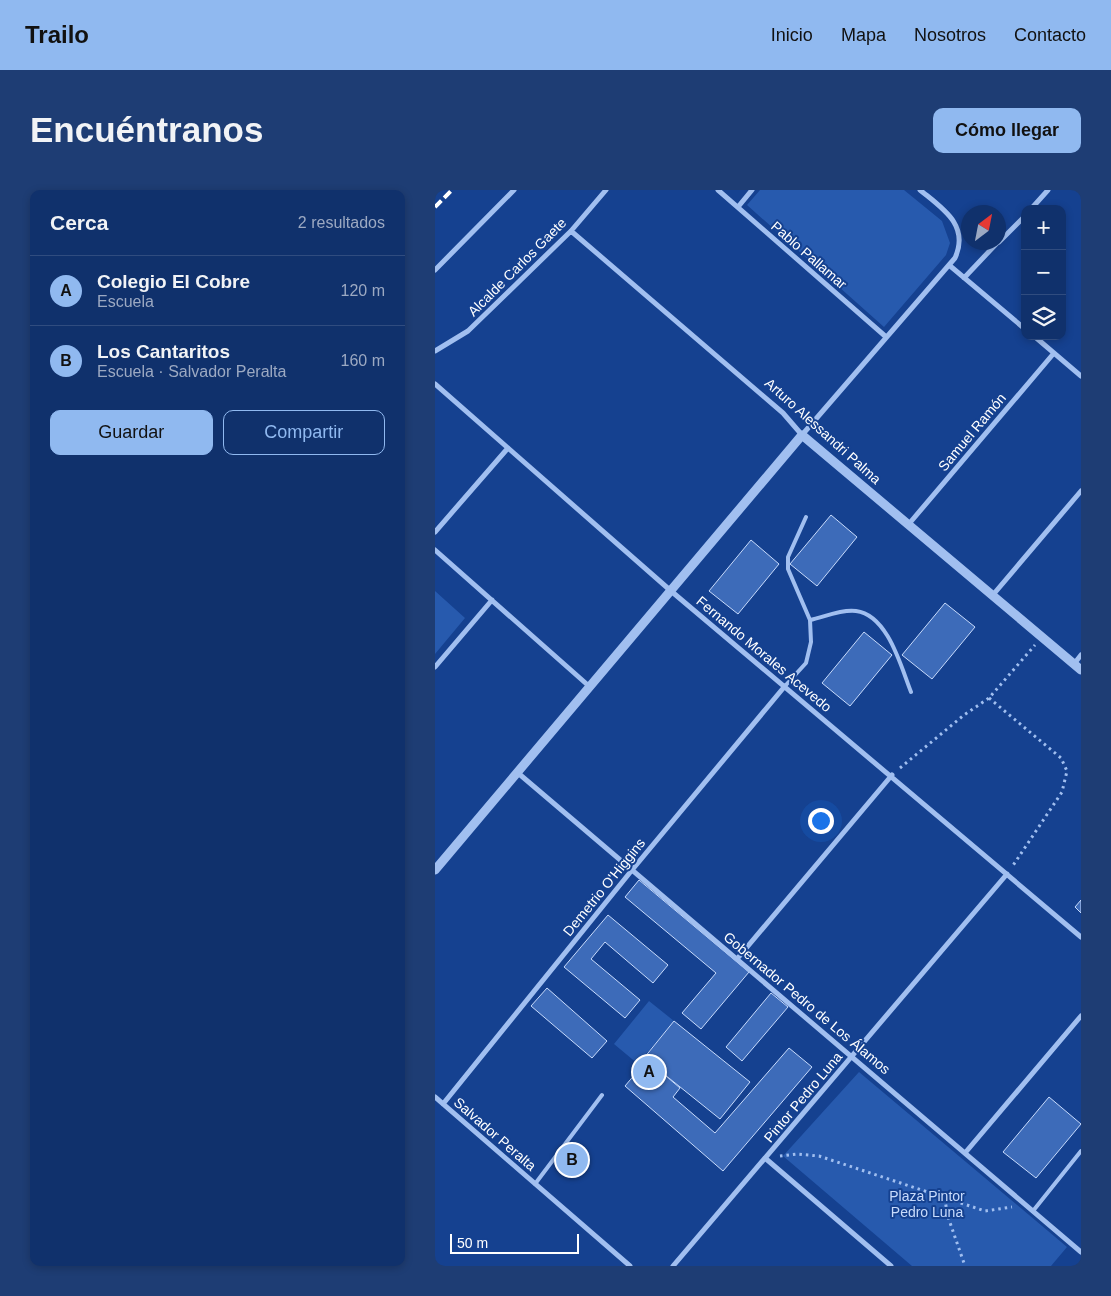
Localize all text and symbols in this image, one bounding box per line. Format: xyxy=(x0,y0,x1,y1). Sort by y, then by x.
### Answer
text: Trailo xyxy=(25,21,89,48)
text: Inicio xyxy=(771,25,813,45)
text: Mapa xyxy=(841,25,886,45)
text: Nosotros xyxy=(914,25,986,45)
text: Contacto xyxy=(1014,25,1086,45)
button: Cómo llegar xyxy=(933,108,1081,153)
text: Encuéntranos xyxy=(30,110,263,149)
north arrow xyxy=(961,205,1006,250)
map controls xyxy=(1021,205,1066,340)
button: + xyxy=(1021,205,1066,250)
text: Cerca xyxy=(50,211,108,234)
text: 2 resultados xyxy=(298,214,385,231)
street label: Alcalde Carlos Gaete xyxy=(465,214,570,319)
street label: Pablo Pallamar xyxy=(768,218,850,292)
button: − xyxy=(1021,250,1066,295)
text: Colegio El Cobre xyxy=(97,271,250,292)
text: A xyxy=(60,282,72,299)
text: 120 m xyxy=(341,282,385,299)
text: Escuela xyxy=(97,293,154,310)
button: layers xyxy=(1021,295,1066,340)
text: Los Cantaritos xyxy=(97,341,230,362)
text: B xyxy=(60,352,72,369)
text: 160 m xyxy=(341,352,385,369)
text: Escuela · Salvador Peralta xyxy=(97,363,286,380)
street label: Arturo Alessandri Palma xyxy=(762,375,884,487)
street label: Samuel Ramón xyxy=(935,390,1009,474)
button: Guardar xyxy=(50,410,213,455)
button: Compartir xyxy=(223,410,385,455)
street label: Fernando Morales Acevedo xyxy=(693,593,835,715)
your location xyxy=(808,808,834,834)
street label: Demetrio O'Higgins xyxy=(560,835,648,939)
street label: Gobernador Pedro de Los Álamos xyxy=(720,929,894,1077)
street label: Pintor Pedro Luna xyxy=(761,1048,846,1145)
pin: A xyxy=(633,1053,665,1091)
street label: Salvador Peralta xyxy=(451,1094,539,1174)
pin: B xyxy=(556,1141,588,1179)
park label: Plaza Pintor Pedro Luna xyxy=(889,1188,965,1220)
scale bar xyxy=(450,1231,579,1254)
text: 50 m xyxy=(457,1235,488,1251)

